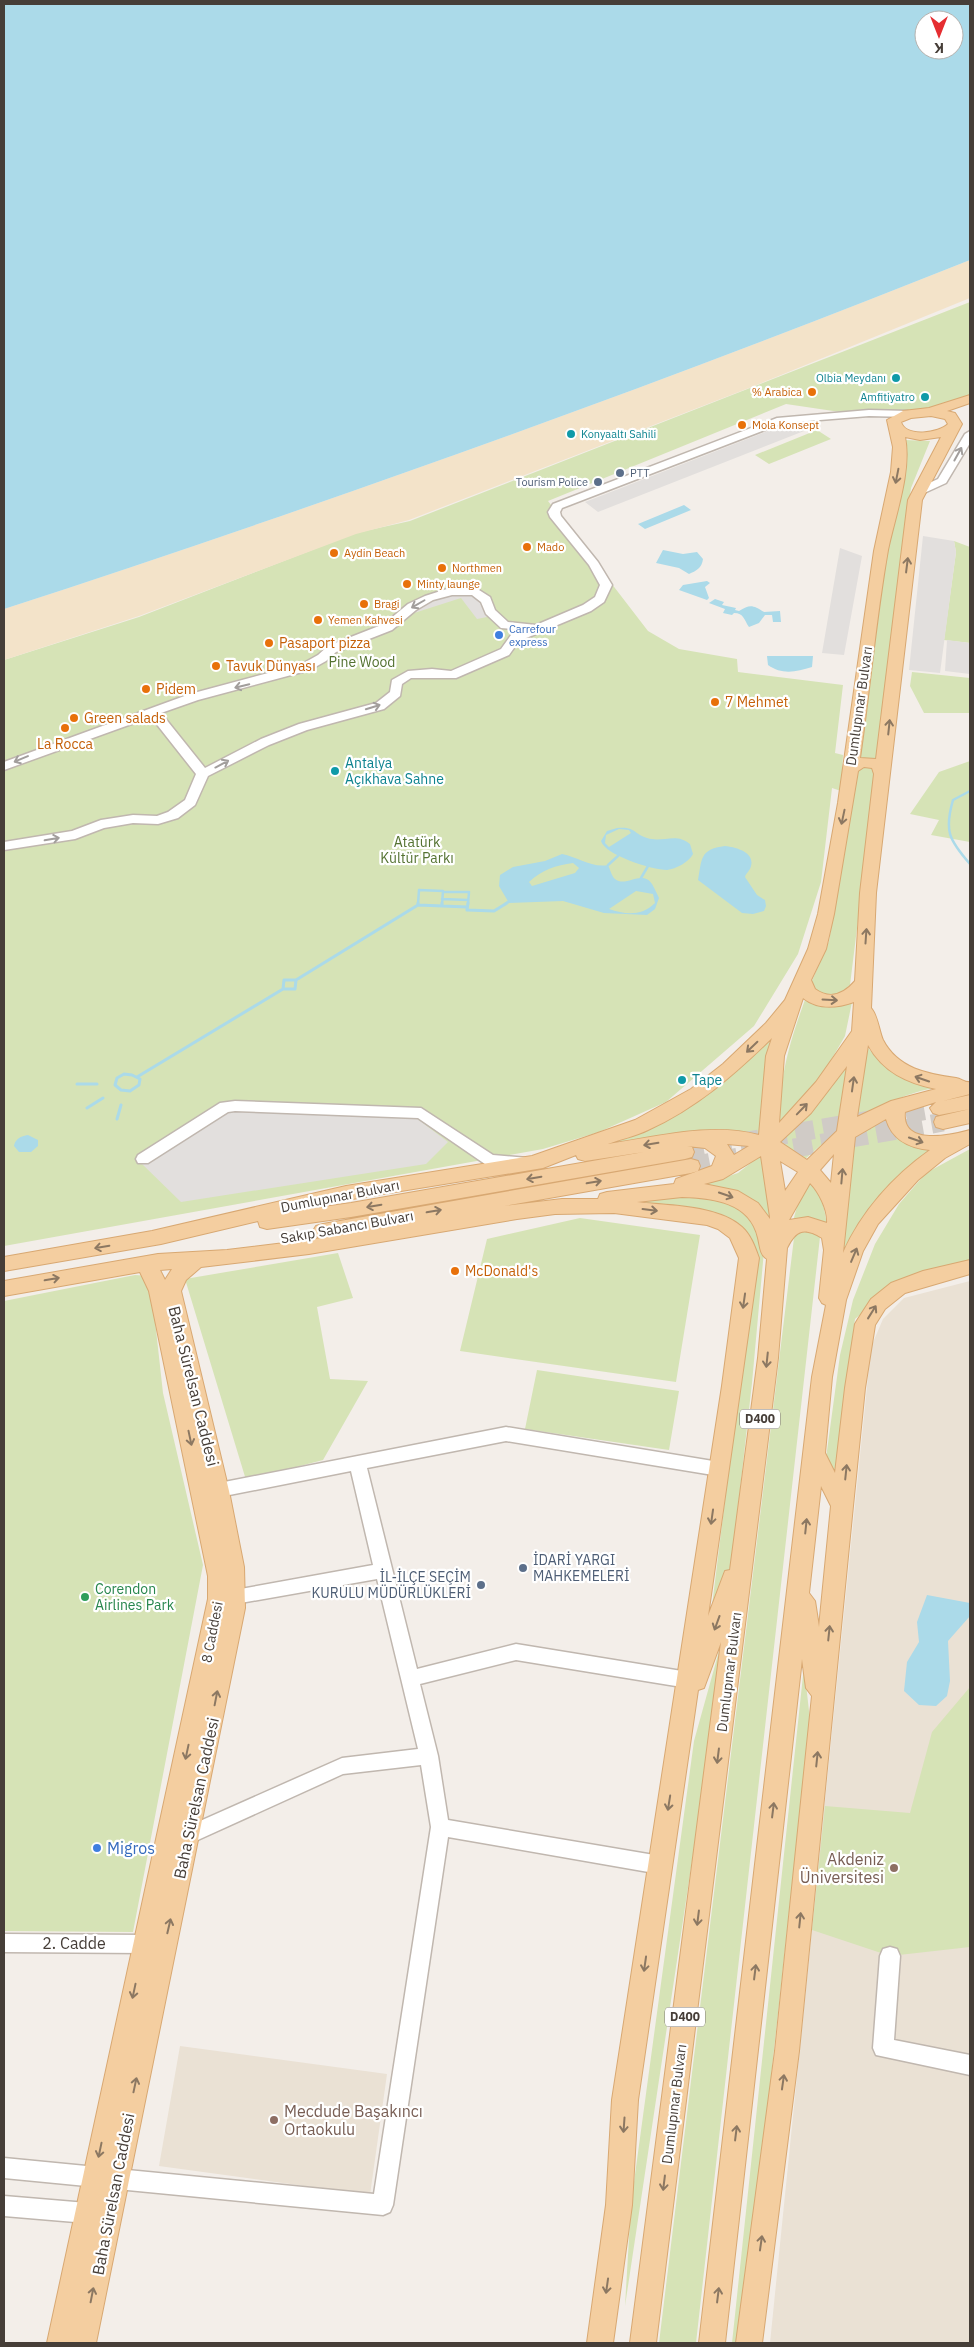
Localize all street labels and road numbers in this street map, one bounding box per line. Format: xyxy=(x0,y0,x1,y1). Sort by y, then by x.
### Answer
street label: Dumlupınar Bulvarı xyxy=(842,645,876,767)
street label: Dumlupınar Bulvarı xyxy=(279,1176,401,1216)
street label: Sakıp Sabancı Bulvarı xyxy=(279,1206,415,1248)
street label: Baha Sürelsan Caddesi xyxy=(164,1304,224,1468)
road number: D400 xyxy=(740,1410,780,1428)
street label: 8 Caddesi xyxy=(197,1600,227,1664)
street label: Dumlupınar Bulvarı xyxy=(713,1611,745,1733)
street label: Baha Sürelsan Caddesi xyxy=(169,1715,223,1881)
street label: 2. Cadde xyxy=(42,1933,106,1953)
road number: D400 xyxy=(665,2008,705,2026)
street label: Dumlupınar Bulvarı xyxy=(658,2043,690,2165)
street label: Baha Sürelsan Caddesi xyxy=(87,2111,139,2277)

